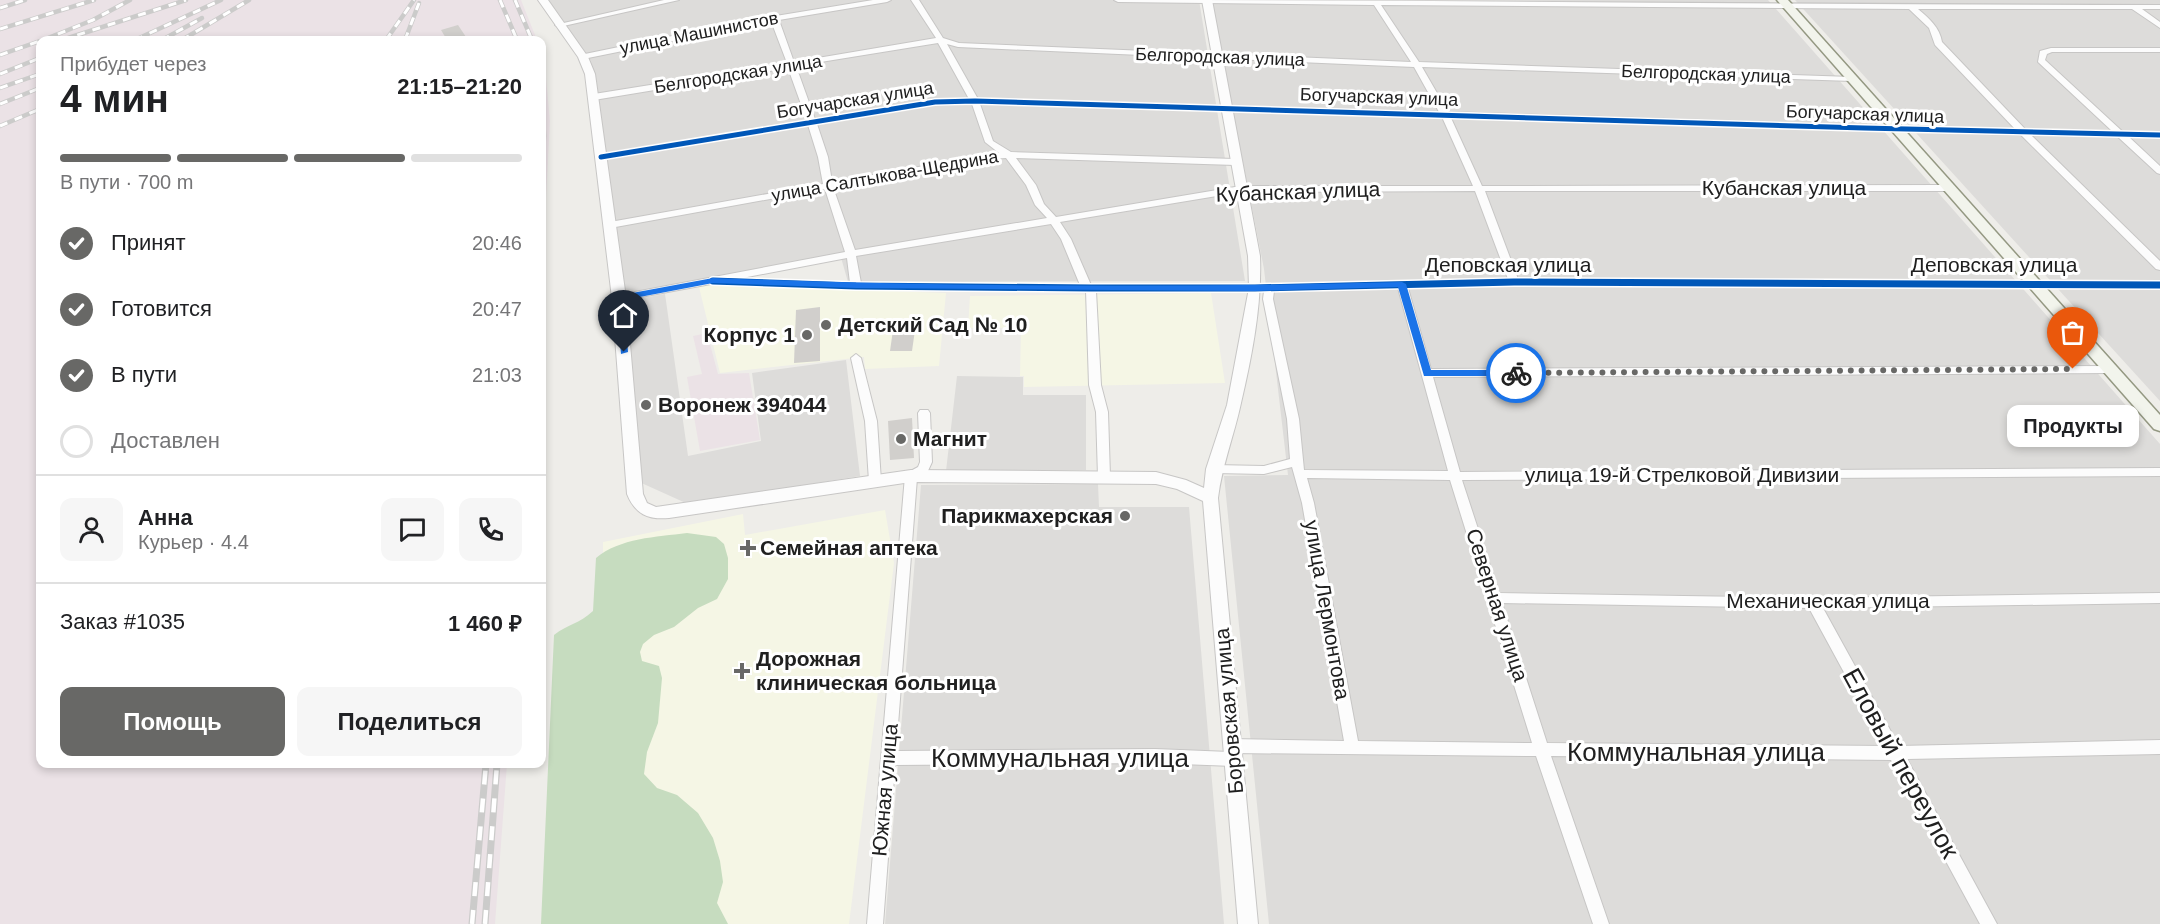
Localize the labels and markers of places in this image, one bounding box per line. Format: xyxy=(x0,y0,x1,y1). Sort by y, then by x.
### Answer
pin xyxy=(598,290,649,352)
pin xyxy=(2047,307,2098,369)
place label: Детский Сад № 10 xyxy=(838,313,1027,336)
marker: Детский Сад № 10 xyxy=(819,318,833,332)
place label: Корпус 1 xyxy=(703,323,795,346)
marker: Корпус 1 xyxy=(800,328,814,342)
place label: Воронеж 394044 xyxy=(658,393,827,416)
marker: Воронеж 394044 xyxy=(639,398,653,412)
callout: Продукты xyxy=(2007,405,2139,447)
place label: Магнит xyxy=(913,427,987,450)
marker: Магнит xyxy=(894,432,908,446)
place label: Парикмахерская xyxy=(941,504,1113,527)
marker: Парикмахерская xyxy=(1118,509,1132,523)
place label: Семейная аптека xyxy=(760,536,938,559)
marker: Семейная аптека xyxy=(741,541,755,555)
place label: Дорожная клиническая больница xyxy=(756,647,996,694)
marker: Дорожная клиническая больница xyxy=(733,662,751,680)

